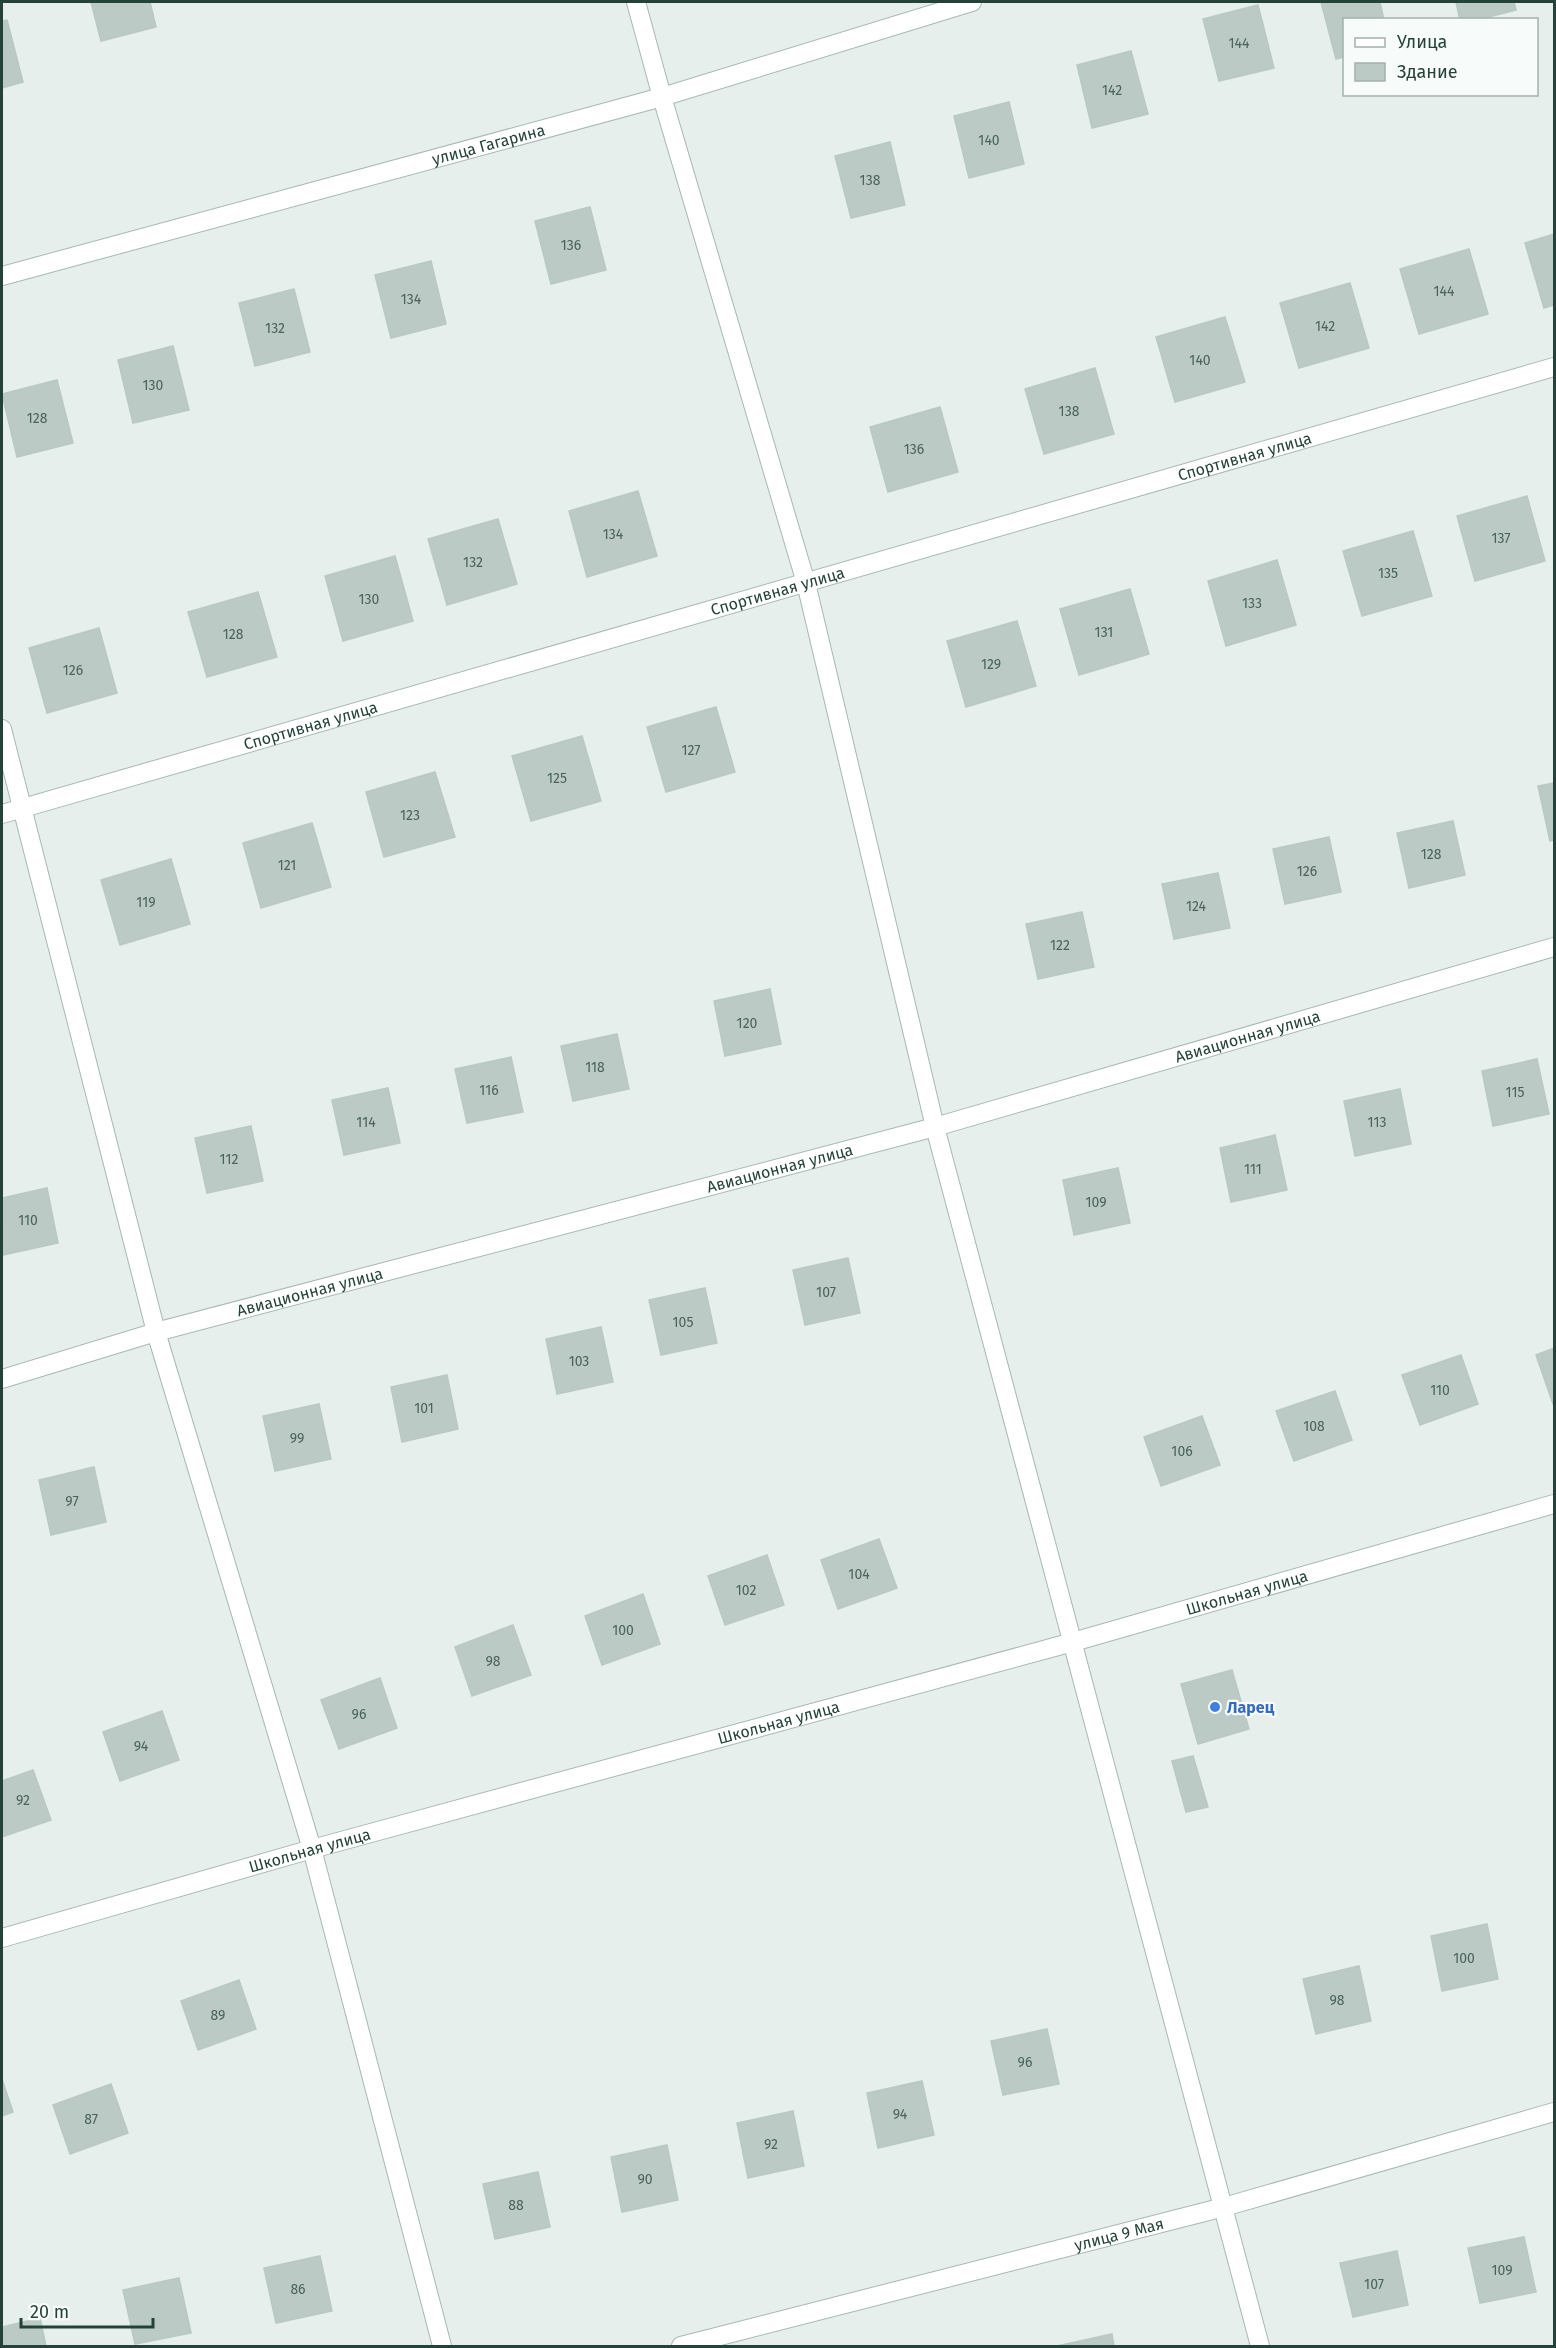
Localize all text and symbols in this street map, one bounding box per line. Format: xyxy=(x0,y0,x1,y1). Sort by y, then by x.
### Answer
legend xyxy=(1343,18,1538,96)
text: Улица xyxy=(1397,31,1447,53)
house number: 144 xyxy=(1229,35,1250,52)
text: Здание xyxy=(1397,61,1458,83)
house number: 142 xyxy=(1102,82,1122,99)
street label: улица Гагарина xyxy=(430,120,547,169)
house number: 140 xyxy=(978,132,1000,149)
house number: 138 xyxy=(860,172,881,189)
house number: 136 xyxy=(561,237,581,254)
house number: 144 xyxy=(1434,283,1455,300)
house number: 134 xyxy=(401,291,422,308)
house number: 142 xyxy=(1315,318,1335,335)
house number: 132 xyxy=(265,320,285,337)
house number: 140 xyxy=(1189,352,1211,369)
house number: 130 xyxy=(143,377,164,394)
house number: 138 xyxy=(1059,403,1080,420)
house number: 128 xyxy=(27,410,48,427)
street label: Спортивная улица xyxy=(1175,428,1314,485)
house number: 136 xyxy=(904,441,924,458)
house number: 134 xyxy=(603,526,624,543)
house number: 137 xyxy=(1491,530,1511,547)
house number: 132 xyxy=(463,554,483,571)
street label: Спортивная улица xyxy=(708,563,847,619)
house number: 135 xyxy=(1378,565,1398,582)
house number: 130 xyxy=(359,591,380,608)
house number: 133 xyxy=(1242,595,1262,612)
house number: 131 xyxy=(1095,624,1113,641)
house number: 128 xyxy=(223,626,244,643)
house number: 129 xyxy=(981,656,1001,673)
house number: 126 xyxy=(63,662,83,679)
street label: Спортивная улица xyxy=(241,697,380,754)
house number: 127 xyxy=(681,742,701,759)
house number: 125 xyxy=(547,770,567,787)
house number: 123 xyxy=(400,807,420,824)
house number: 128 xyxy=(1421,846,1442,863)
house number: 121 xyxy=(278,857,296,874)
house number: 126 xyxy=(1297,863,1317,880)
house number: 119 xyxy=(136,894,156,911)
house number: 124 xyxy=(1186,898,1207,915)
house number: 122 xyxy=(1050,937,1070,954)
street label: Авиационная улица xyxy=(1173,1006,1322,1067)
house number: 120 xyxy=(737,1015,758,1032)
house number: 118 xyxy=(585,1059,605,1076)
house number: 116 xyxy=(479,1082,499,1099)
house number: 115 xyxy=(1506,1084,1524,1101)
house number: 114 xyxy=(356,1114,376,1131)
house number: 113 xyxy=(1368,1114,1386,1131)
street label: Авиационная улица xyxy=(705,1140,855,1197)
house number: 112 xyxy=(220,1151,238,1168)
house number: 111 xyxy=(1244,1161,1262,1178)
house number: 109 xyxy=(1085,1194,1107,1211)
house number: 110 xyxy=(18,1212,38,1229)
street label: Авиационная улица xyxy=(235,1264,385,1320)
house number: 107 xyxy=(816,1284,836,1301)
house number: 105 xyxy=(673,1314,693,1331)
house number: 103 xyxy=(569,1353,589,1370)
house number: 110 xyxy=(1430,1382,1450,1399)
house number: 101 xyxy=(414,1400,434,1417)
house number: 108 xyxy=(1303,1418,1325,1435)
house number: 99 xyxy=(290,1430,304,1447)
house number: 106 xyxy=(1171,1443,1193,1460)
house number: 97 xyxy=(65,1493,79,1510)
house number: 104 xyxy=(848,1566,870,1583)
street label: Школьная улица xyxy=(1184,1566,1310,1619)
house number: 102 xyxy=(736,1582,756,1599)
house number: 100 xyxy=(612,1622,634,1639)
house number: 98 xyxy=(485,1653,501,1670)
street label: Школьная улица xyxy=(716,1697,842,1748)
place label: Ларец xyxy=(1227,1698,1275,1717)
marker: Ларец xyxy=(1208,1700,1222,1714)
house number: 96 xyxy=(352,1706,366,1723)
house number: 94 xyxy=(134,1738,149,1755)
house number: 92 xyxy=(16,1792,30,1809)
street label: Школьная улица xyxy=(247,1824,373,1877)
house number: 100 xyxy=(1453,1950,1475,1967)
house number: 98 xyxy=(1329,1992,1345,2009)
house number: 89 xyxy=(211,2007,225,2024)
house number: 96 xyxy=(1018,2054,1032,2071)
house number: 94 xyxy=(893,2106,908,2123)
house number: 87 xyxy=(84,2111,98,2128)
house number: 92 xyxy=(764,2136,778,2153)
house number: 90 xyxy=(637,2171,653,2188)
house number: 88 xyxy=(508,2197,524,2214)
street label: улица 9 Мая xyxy=(1072,2214,1166,2255)
house number: 109 xyxy=(1491,2262,1513,2279)
house number: 107 xyxy=(1364,2276,1384,2293)
house number: 86 xyxy=(290,2281,306,2298)
scale bar xyxy=(21,2291,153,2329)
text: 20 m xyxy=(30,2301,69,2323)

